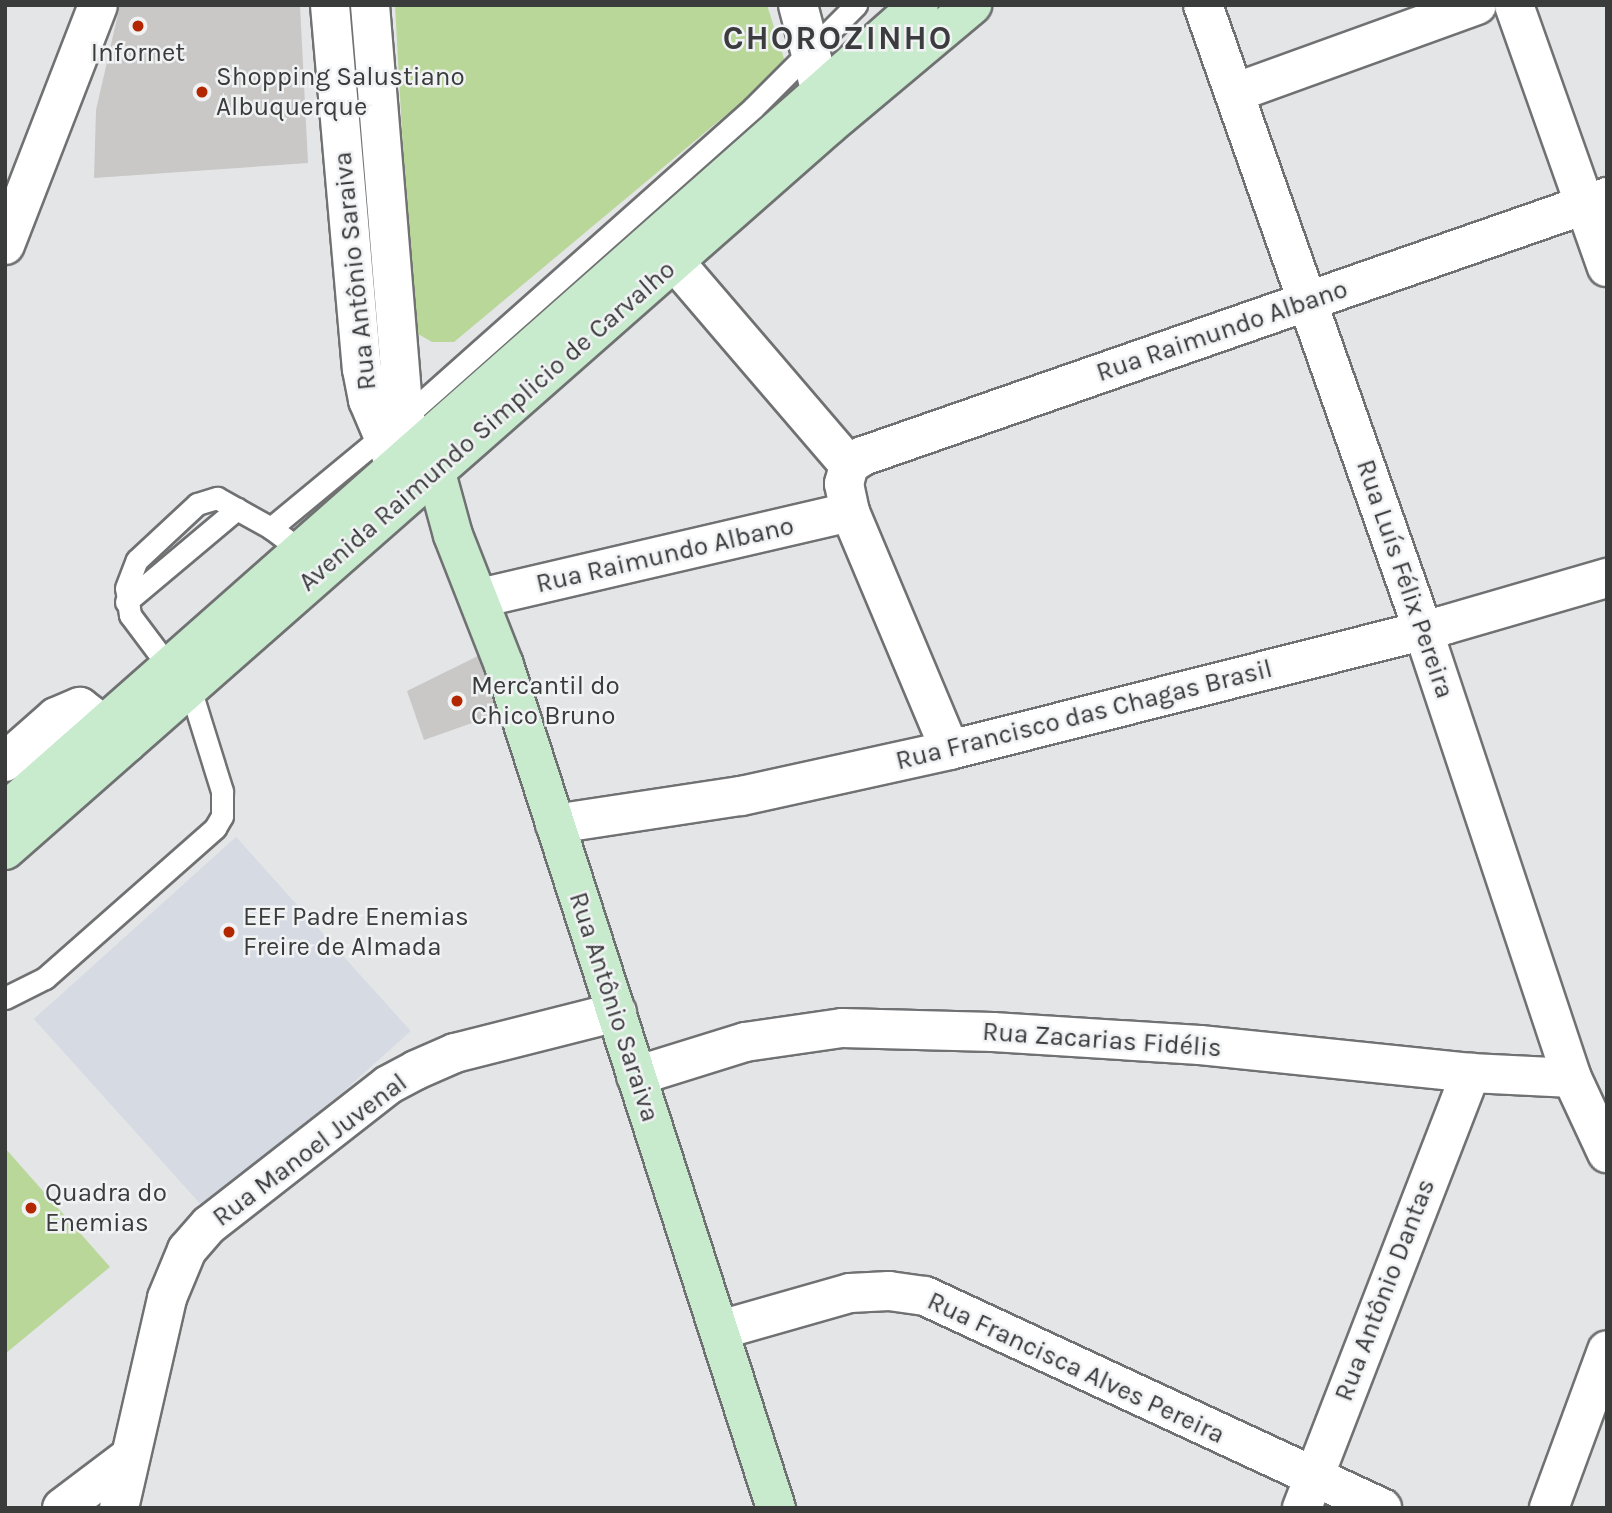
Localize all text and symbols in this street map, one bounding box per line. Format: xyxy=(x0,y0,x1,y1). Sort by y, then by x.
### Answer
marker: Infornet xyxy=(130,18,146,34)
district label: CHOROZINHO xyxy=(724,19,952,59)
place label: Infornet xyxy=(91,37,185,69)
place label: Shopping Salustiano Albuquerque xyxy=(216,61,465,122)
marker: Shopping Salustiano Albuquerque xyxy=(194,84,210,100)
street label: Rua Antônio Saraiva xyxy=(327,150,383,392)
street label: Avenida Raimundo Simplicio de Carvalho xyxy=(292,254,682,598)
street label: Rua Raimundo Albano xyxy=(1092,273,1352,389)
street label: Rua Luís Félix Pereira xyxy=(1349,456,1461,702)
street label: Rua Raimundo Albano xyxy=(533,510,797,600)
street label: Rua Francisco das Chagas Brasil xyxy=(893,653,1275,777)
place label: Mercantil do Chico Bruno xyxy=(471,670,620,732)
marker: Mercantil do Chico Bruno xyxy=(449,693,465,709)
street label: Rua Antônio Saraiva xyxy=(562,888,666,1126)
place label: EEF Padre Enemias Freire de Almada xyxy=(243,901,469,962)
marker: EEF Padre Enemias Freire de Almada xyxy=(221,924,237,940)
street label: Rua Zacarias Fidélis xyxy=(981,1016,1223,1064)
street label: Rua Manoel Juvenal xyxy=(207,1067,413,1233)
street label: Rua Antônio Dantas xyxy=(1328,1174,1442,1406)
place label: Quadra do Enemias xyxy=(45,1177,167,1238)
marker: Quadra do Enemias xyxy=(23,1200,39,1216)
street label: Rua Francisca Alves Pereira xyxy=(922,1285,1230,1451)

